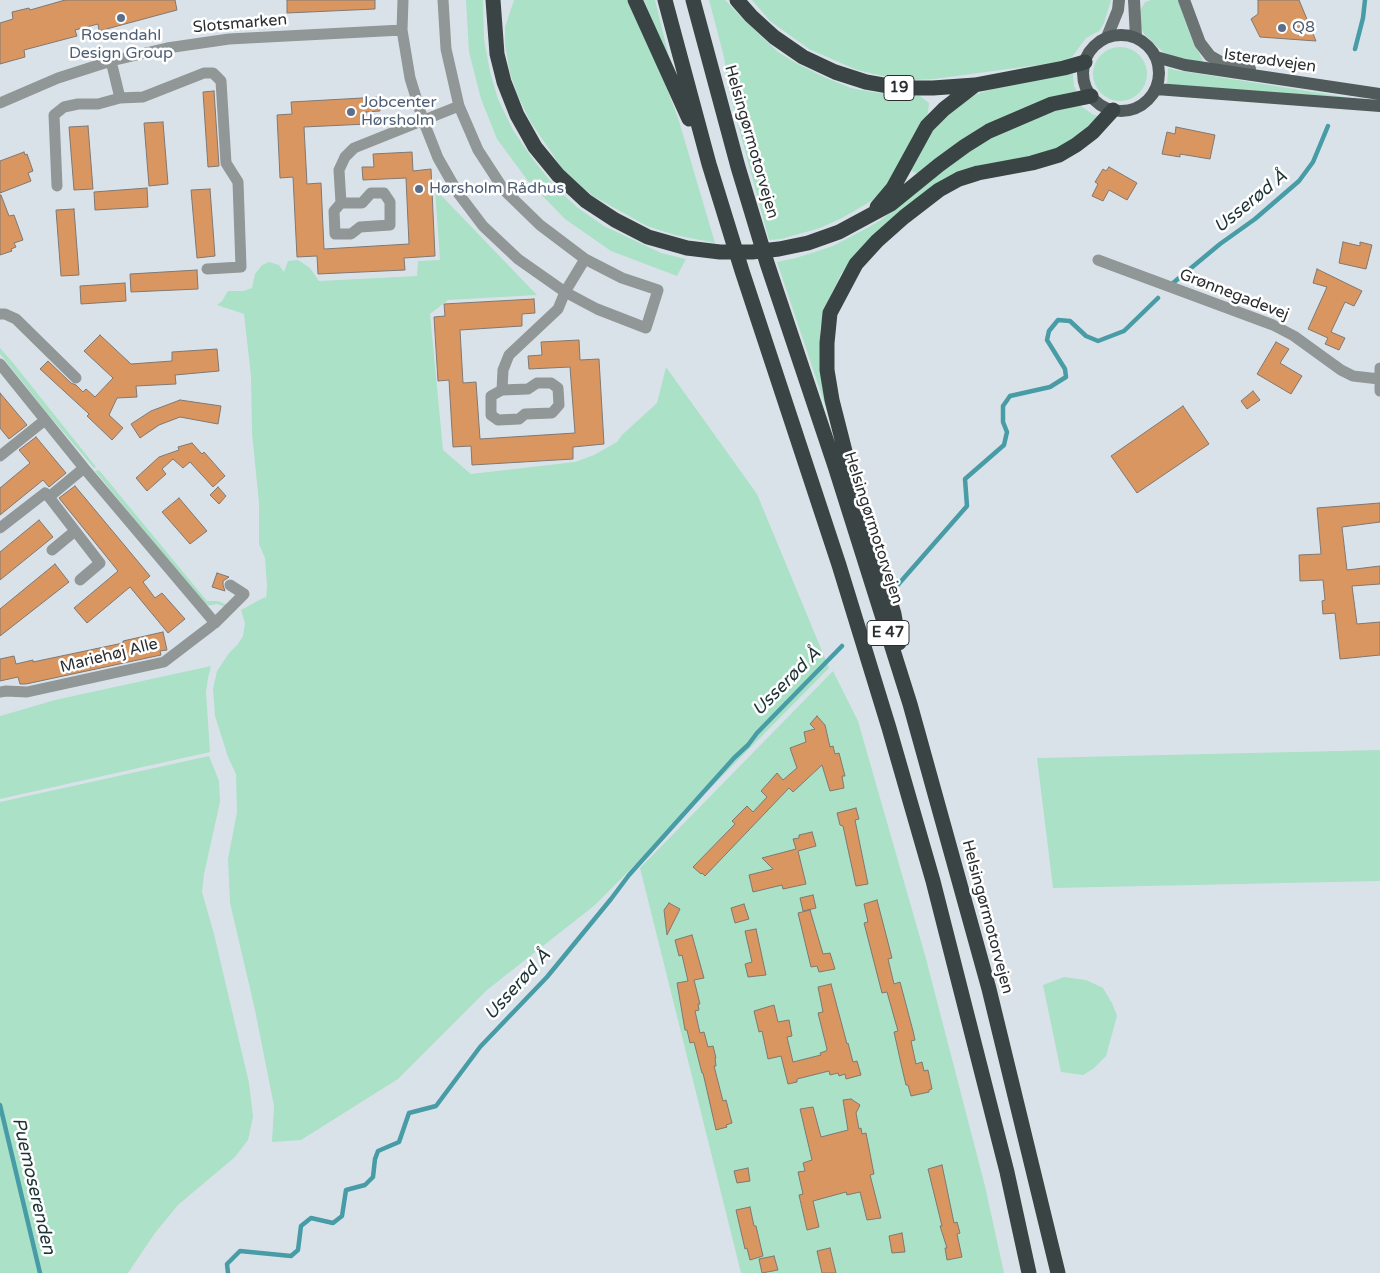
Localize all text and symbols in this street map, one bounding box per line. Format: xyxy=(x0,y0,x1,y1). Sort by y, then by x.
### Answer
street label: Slotsmarken xyxy=(192,10,288,38)
marker: Rosendahl Design Group xyxy=(115,12,127,24)
place label: Q8 xyxy=(1292,18,1315,38)
marker: Q8 xyxy=(1276,22,1288,34)
place label: Rosendahl Design Group xyxy=(69,26,173,64)
street label: Isterødvejen xyxy=(1223,45,1317,77)
street label: Helsingørmotorvejen xyxy=(720,63,782,221)
road number: 19 xyxy=(884,76,914,100)
place label: Jobcenter Hørsholm xyxy=(361,93,437,131)
marker: Jobcenter Hørsholm xyxy=(345,106,357,118)
water label: Usserød Å xyxy=(1210,166,1292,238)
place label: Hørsholm Rådhus xyxy=(429,179,564,199)
marker: Hørsholm Rådhus xyxy=(413,183,425,195)
street label: Grønnegadevej xyxy=(1176,265,1292,325)
street label: Helsingørmotorvejen xyxy=(839,450,907,606)
road number: E 47 xyxy=(867,620,909,646)
street label: Mariehøj Alle xyxy=(58,635,160,677)
water label: Usserød Å xyxy=(748,643,826,721)
street label: Helsingørmotorvejen xyxy=(957,838,1017,996)
water label: Usserød Å xyxy=(481,945,555,1025)
water label: Puemoserenden xyxy=(7,1116,59,1256)

